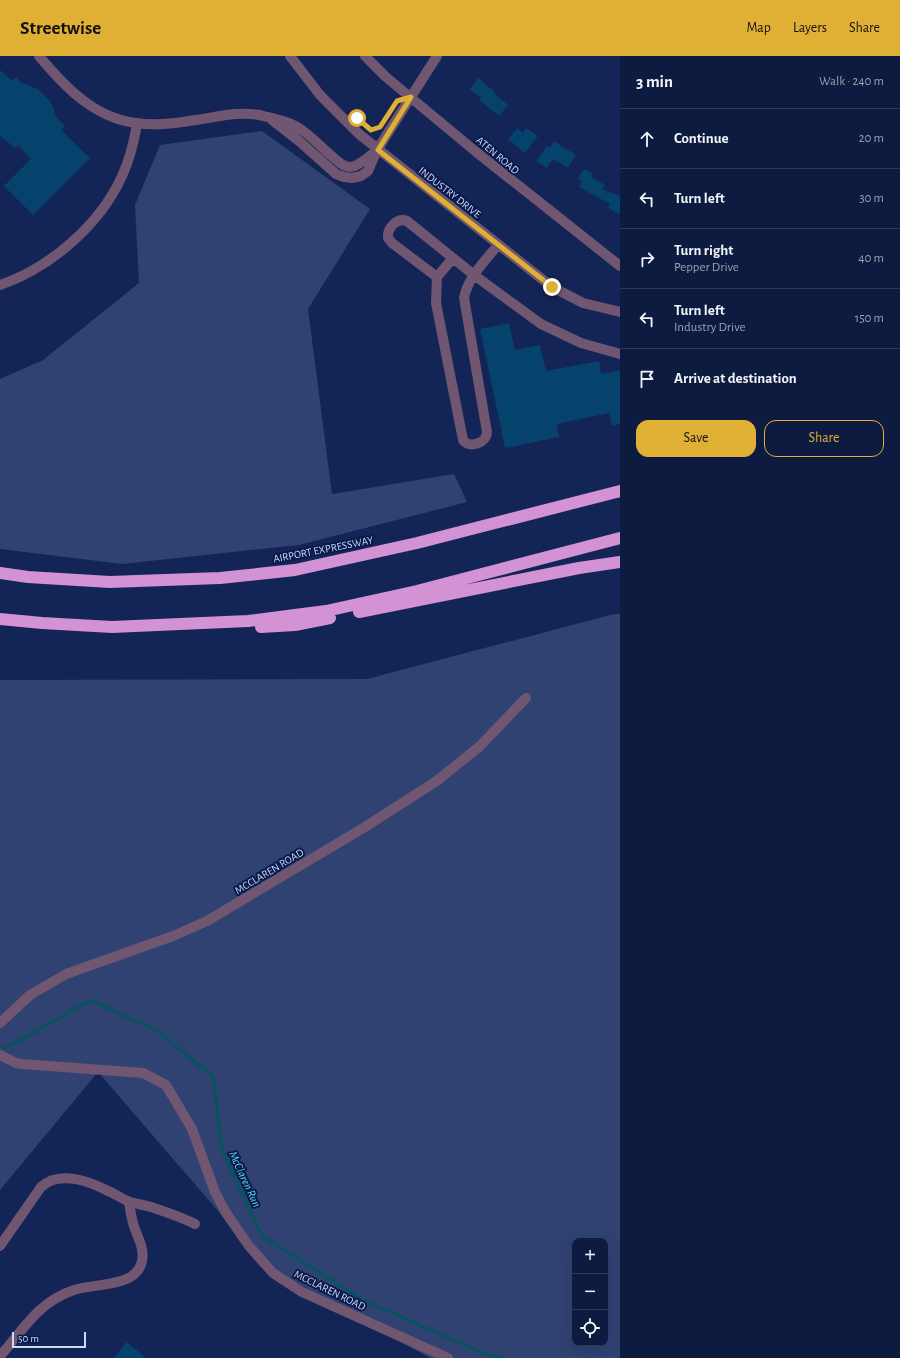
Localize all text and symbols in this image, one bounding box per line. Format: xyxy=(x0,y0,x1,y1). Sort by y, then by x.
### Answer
text: Streetwise xyxy=(20,19,101,38)
text: Map xyxy=(746,21,771,35)
text: Layers xyxy=(793,21,827,35)
text: Share xyxy=(849,21,880,35)
text: 3 min xyxy=(636,73,673,90)
text: Walk · 240 m xyxy=(819,75,884,88)
route start xyxy=(348,109,366,127)
icon: ahead xyxy=(636,128,658,150)
text: Continue xyxy=(674,131,729,146)
text: 20 m xyxy=(859,132,884,145)
street label: ATEN ROAD xyxy=(474,134,521,176)
street label: INDUSTRY DRIVE xyxy=(416,165,483,220)
icon: left xyxy=(636,188,658,210)
text: Turn left xyxy=(674,191,725,206)
text: 30 m xyxy=(859,192,884,205)
text: Turn right xyxy=(674,243,733,258)
icon: right xyxy=(636,248,658,270)
text: 40 m xyxy=(858,252,884,265)
text: Pepper Drive xyxy=(674,261,739,274)
route end xyxy=(543,278,561,296)
text: Turn left xyxy=(674,303,725,318)
icon: left xyxy=(636,308,658,330)
text: 150 m xyxy=(855,312,884,325)
text: Industry Drive xyxy=(674,321,745,334)
icon: arrive xyxy=(636,368,658,390)
text: Arrive at destination xyxy=(674,371,797,386)
button: Save xyxy=(636,420,756,457)
button: Share xyxy=(764,420,884,457)
street label: AIRPORT EXPRESSWAY xyxy=(272,534,374,565)
street label: MCCLAREN ROAD xyxy=(233,847,306,896)
water label: McClaren Run xyxy=(227,1149,263,1209)
map controls xyxy=(572,1238,608,1346)
button: + xyxy=(572,1238,608,1274)
street label: MCCLAREN ROAD xyxy=(292,1268,367,1313)
button: − xyxy=(572,1274,608,1310)
button: locate xyxy=(572,1310,608,1346)
scale bar xyxy=(12,1330,86,1349)
text: 50 m xyxy=(18,1333,39,1344)

